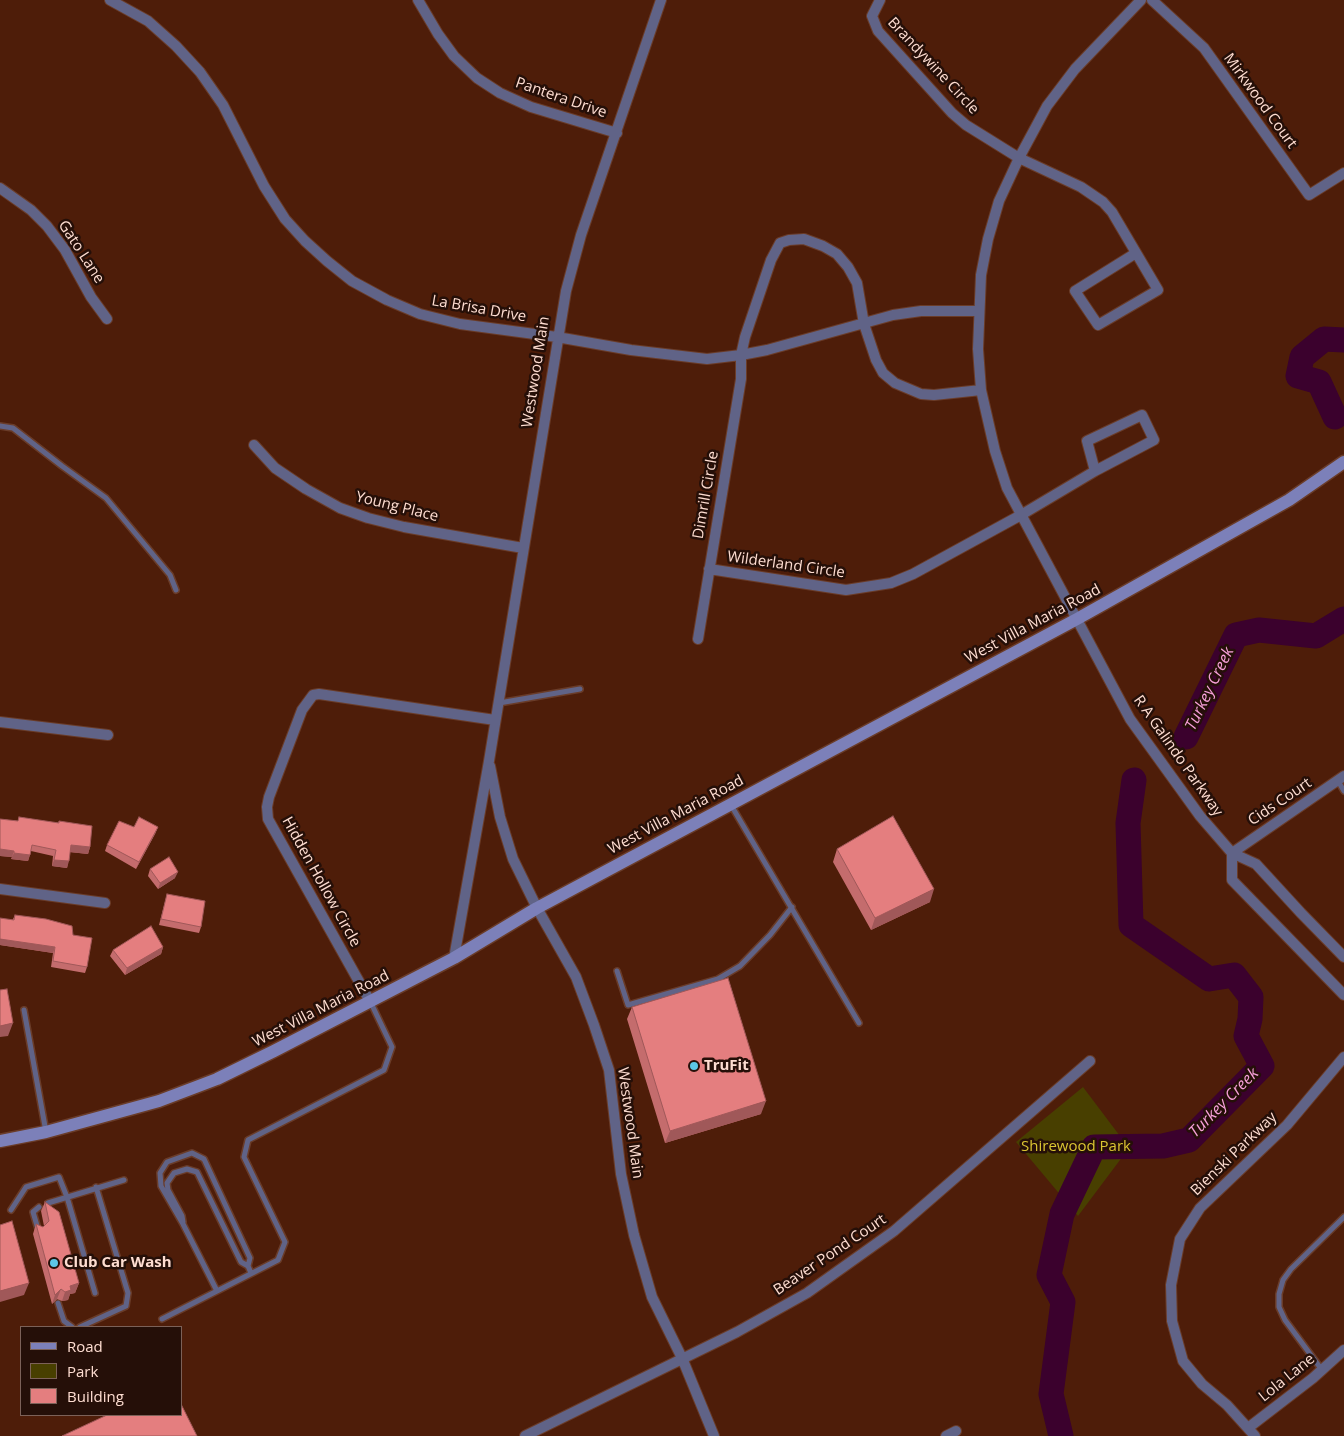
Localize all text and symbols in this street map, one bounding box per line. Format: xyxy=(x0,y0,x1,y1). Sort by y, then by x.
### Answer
street label: Brandywine Circle xyxy=(884,14,982,118)
street label: Mirkwood Court xyxy=(1219,50,1301,152)
street label: Pantera Drive xyxy=(513,74,609,122)
street label: Gato Lane xyxy=(54,217,108,287)
street label: La Brisa Drive xyxy=(430,292,528,326)
street label: Westwood Main xyxy=(518,315,554,429)
street label: Dimrill Circle xyxy=(689,450,723,540)
street label: Young Place xyxy=(354,488,440,526)
street label: Wilderland Circle xyxy=(726,548,846,582)
street label: West Villa Maria Road xyxy=(962,581,1104,667)
water label: Turkey Creek xyxy=(1182,644,1238,734)
street label: R A Galindo Parkway xyxy=(1129,692,1227,820)
street label: West Villa Maria Road xyxy=(605,772,747,858)
street label: Cids Court xyxy=(1245,774,1315,830)
street label: Hidden Hollow Circle xyxy=(278,814,364,950)
street label: West Villa Maria Road xyxy=(250,967,392,1051)
place label: TruFit xyxy=(704,1057,749,1075)
marker: TruFit xyxy=(688,1060,700,1072)
water label: Turkey Creek xyxy=(1185,1064,1263,1142)
street label: Westwood Main xyxy=(613,1066,647,1180)
street label: Bienski Parkway xyxy=(1187,1108,1281,1200)
park label: Shirewood Park xyxy=(1021,1138,1131,1156)
street label: Beaver Pond Court xyxy=(770,1211,890,1299)
place label: Club Car Wash xyxy=(64,1254,172,1272)
marker: Club Car Wash xyxy=(48,1257,60,1269)
legend xyxy=(20,1326,182,1416)
text: Road xyxy=(67,1336,103,1356)
street label: Lola Lane xyxy=(1255,1350,1319,1406)
text: Park xyxy=(67,1361,98,1381)
text: Building xyxy=(67,1386,124,1406)

